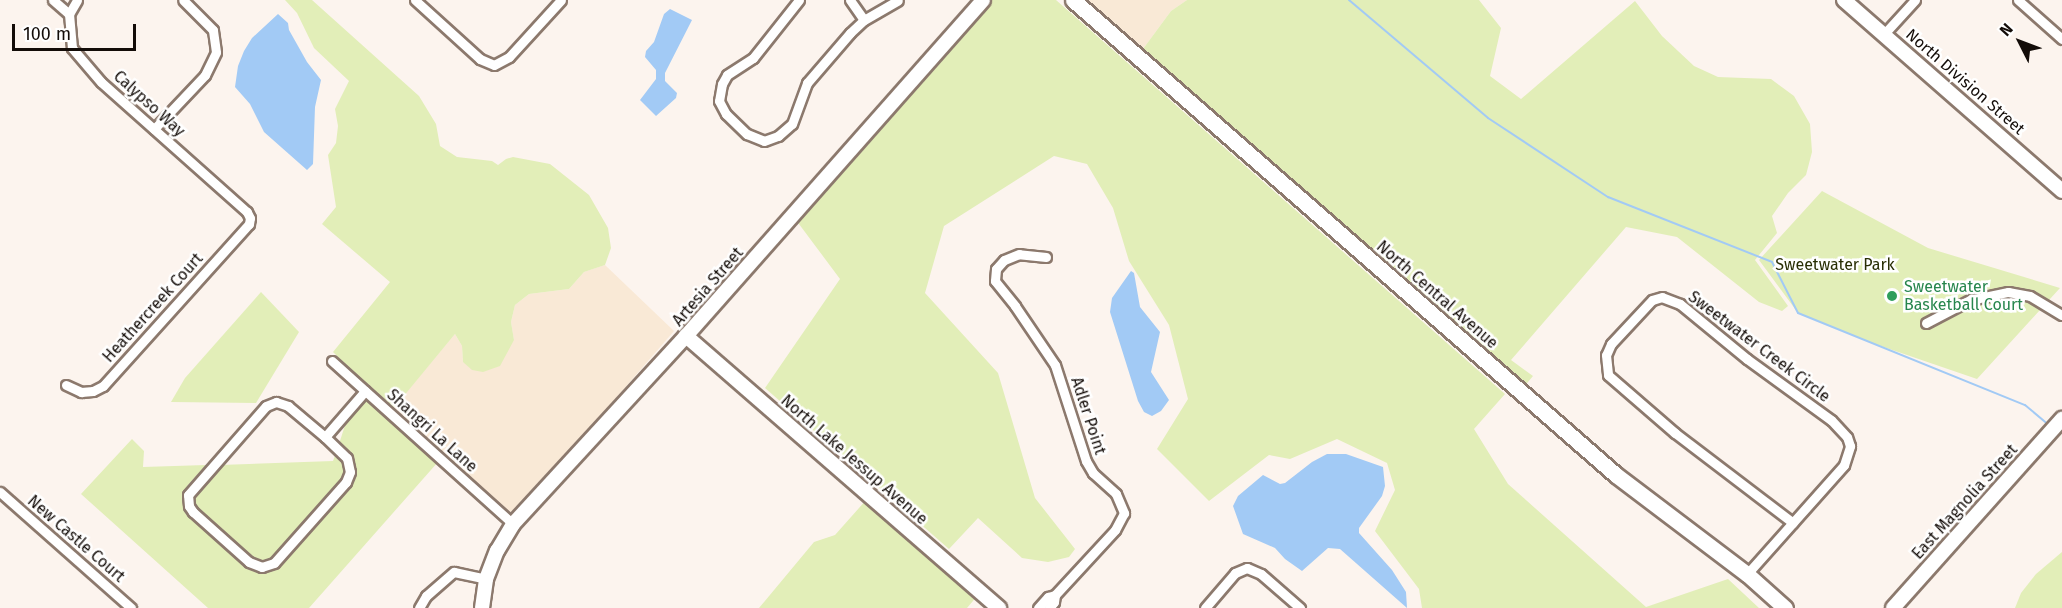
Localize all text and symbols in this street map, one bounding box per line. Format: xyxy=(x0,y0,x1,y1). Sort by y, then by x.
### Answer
scale bar xyxy=(15,12,140,50)
north arrow xyxy=(1990,12,2050,72)
text: 100 m xyxy=(23,23,71,45)
street label: North Division Street xyxy=(1902,25,2028,139)
street label: Calypso Way xyxy=(109,67,189,141)
street label: North Central Avenue xyxy=(1372,237,1502,353)
street label: Artesia Street xyxy=(669,244,747,330)
street label: Heathercreek Court xyxy=(99,249,207,367)
park label: Sweetwater Park xyxy=(1775,255,1895,275)
place label: Sweetwater Basketball Court xyxy=(1904,277,2023,315)
street label: Sweetwater Creek Circle xyxy=(1684,287,1834,407)
marker: Sweetwater Basketball Court xyxy=(1885,289,1899,303)
street label: Adler Point xyxy=(1066,375,1110,457)
street label: Shangri La Lane xyxy=(383,385,481,477)
street label: North Lake Jessup Avenue xyxy=(777,391,931,529)
street label: East Magnolia Street xyxy=(1908,441,2022,563)
street label: New Castle Court xyxy=(23,492,129,586)

